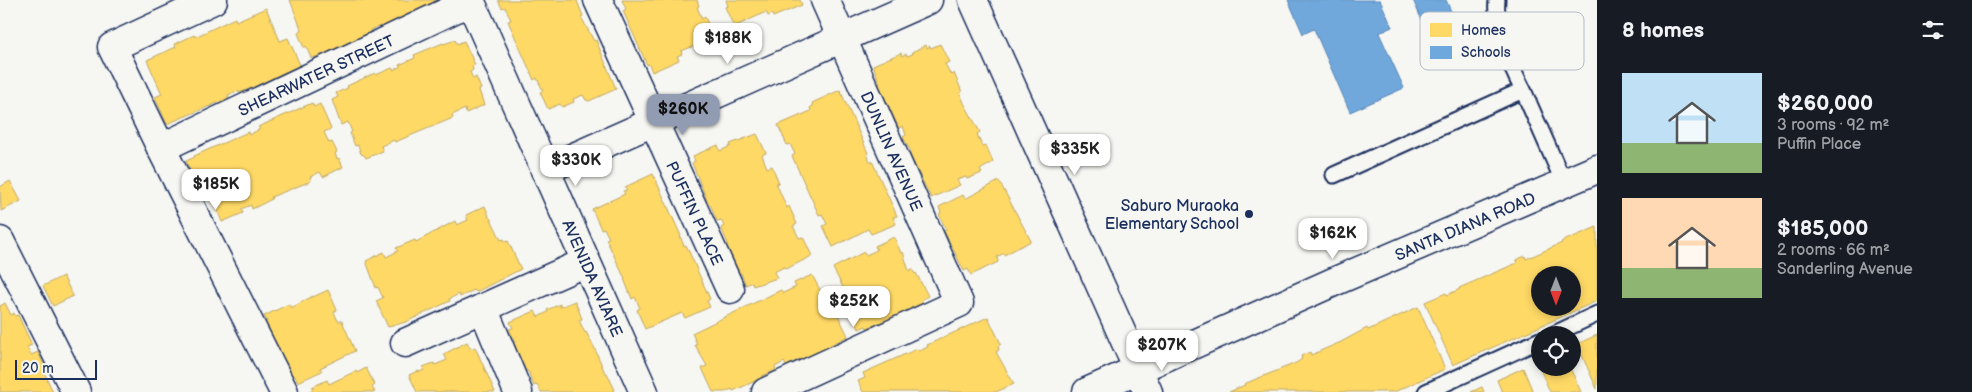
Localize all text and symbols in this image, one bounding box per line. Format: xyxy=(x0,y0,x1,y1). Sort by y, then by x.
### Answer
legend xyxy=(1420,12,1584,70)
icon: filters xyxy=(1919,16,1947,44)
text: 8 homes xyxy=(1622,18,1704,43)
pin: $188K xyxy=(693,22,763,65)
text: Homes xyxy=(1461,22,1506,39)
text: $188K xyxy=(704,29,752,48)
street label: SHEARWATER STREET xyxy=(236,32,398,121)
text: Schools xyxy=(1461,44,1511,61)
street label: DUNLIN AVENUE xyxy=(856,89,926,214)
text: $260,000 xyxy=(1777,91,1873,116)
icon: home xyxy=(1662,93,1722,153)
pin: $260K xyxy=(648,94,718,136)
text: $260K xyxy=(658,100,708,119)
text: 3 rooms · 92 m² xyxy=(1777,116,1890,135)
pin: $335K xyxy=(1040,134,1110,176)
text: Puffin Place xyxy=(1777,135,1861,154)
text: $335K xyxy=(1050,140,1100,159)
pin: $330K xyxy=(541,144,611,187)
text: $330K xyxy=(551,151,601,170)
street label: PUFFIN PLACE xyxy=(661,159,726,269)
pin: $185K xyxy=(181,168,251,211)
text: $185K xyxy=(192,175,240,194)
street label: SANTA DIANA ROAD xyxy=(1393,189,1539,266)
place label: Saburo Muraoka Elementary School xyxy=(1105,197,1239,234)
marker: Saburo Muraoka Elementary School xyxy=(1243,208,1255,220)
text: $185,000 xyxy=(1777,216,1868,241)
street label: AVENIDA AVIARE xyxy=(557,217,626,340)
pin: $162K xyxy=(1298,218,1368,260)
icon: home xyxy=(1662,218,1722,278)
text: $162K xyxy=(1309,224,1357,243)
text: 2 rooms · 66 m² xyxy=(1777,241,1890,260)
text: Sanderling Avenue xyxy=(1777,260,1913,279)
north arrow xyxy=(1531,266,1581,316)
map controls xyxy=(1531,266,1581,376)
pin: $252K xyxy=(819,286,889,328)
text: $252K xyxy=(829,292,879,311)
button: locate xyxy=(1531,326,1581,376)
pin: $207K xyxy=(1127,330,1197,372)
text: $207K xyxy=(1137,336,1187,355)
scale bar xyxy=(15,357,98,380)
text: 20 m xyxy=(22,360,54,377)

